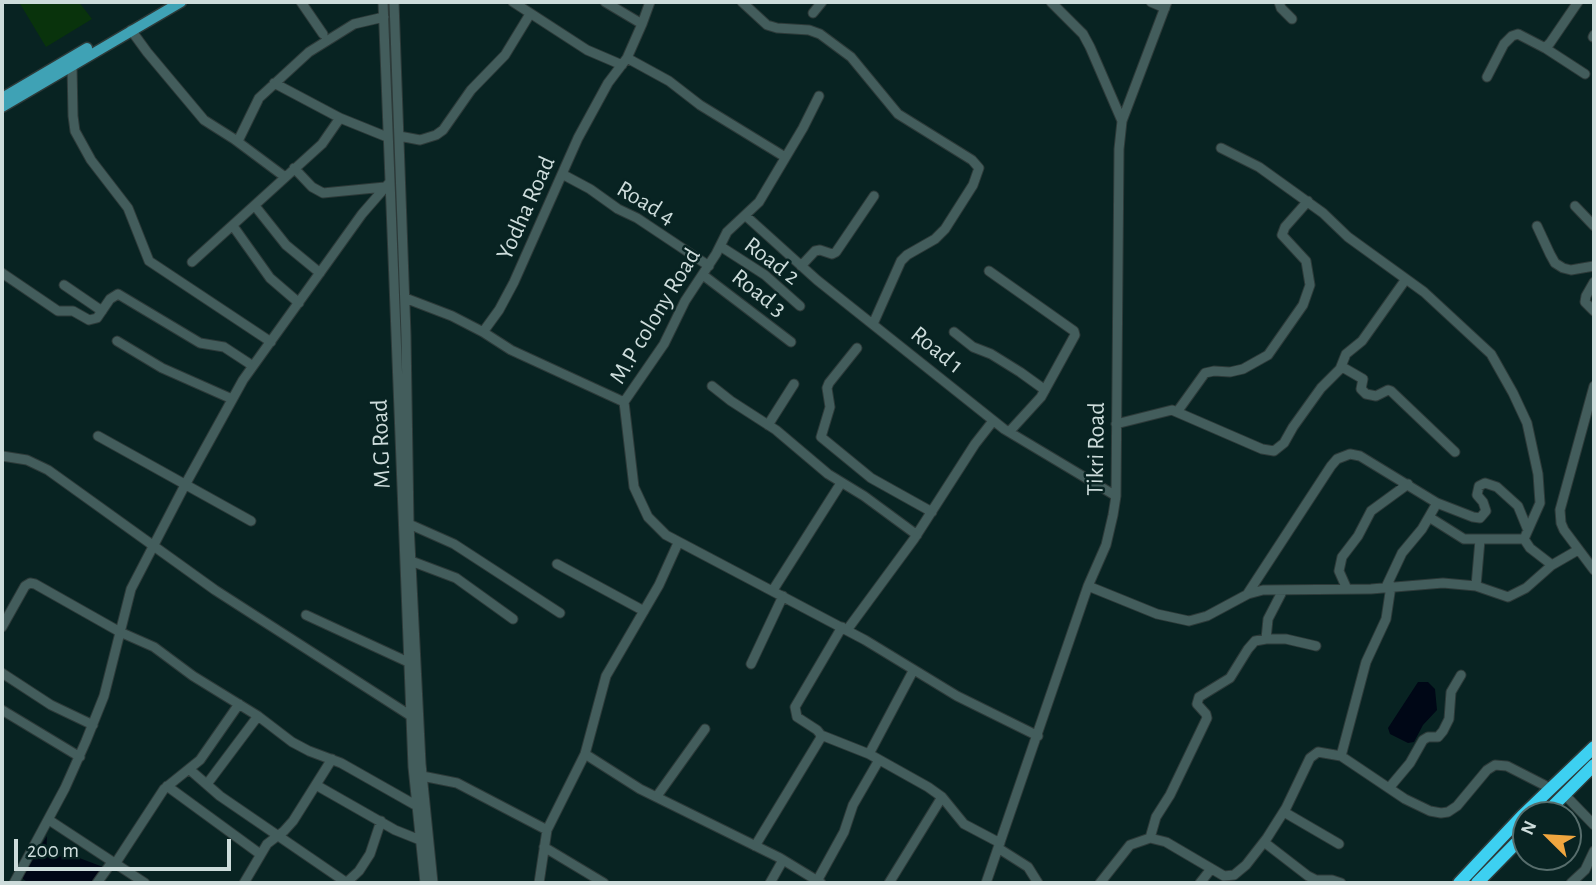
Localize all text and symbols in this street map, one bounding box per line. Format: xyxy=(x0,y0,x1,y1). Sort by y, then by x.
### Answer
street label: Yodha Road xyxy=(490,152,562,264)
street label: Road 4 xyxy=(611,174,681,232)
street label: Road 2 xyxy=(738,231,806,291)
street label: M.P colony Road xyxy=(603,243,707,389)
street label: Road 3 xyxy=(726,263,792,323)
street label: Road 1 xyxy=(905,320,969,380)
street label: M.G Road xyxy=(365,399,397,489)
street label: Tikri Road xyxy=(1081,402,1111,496)
north arrow xyxy=(1512,801,1582,871)
text: N xyxy=(1518,818,1541,838)
scale bar xyxy=(18,826,234,870)
text: 200 m xyxy=(27,840,79,861)

